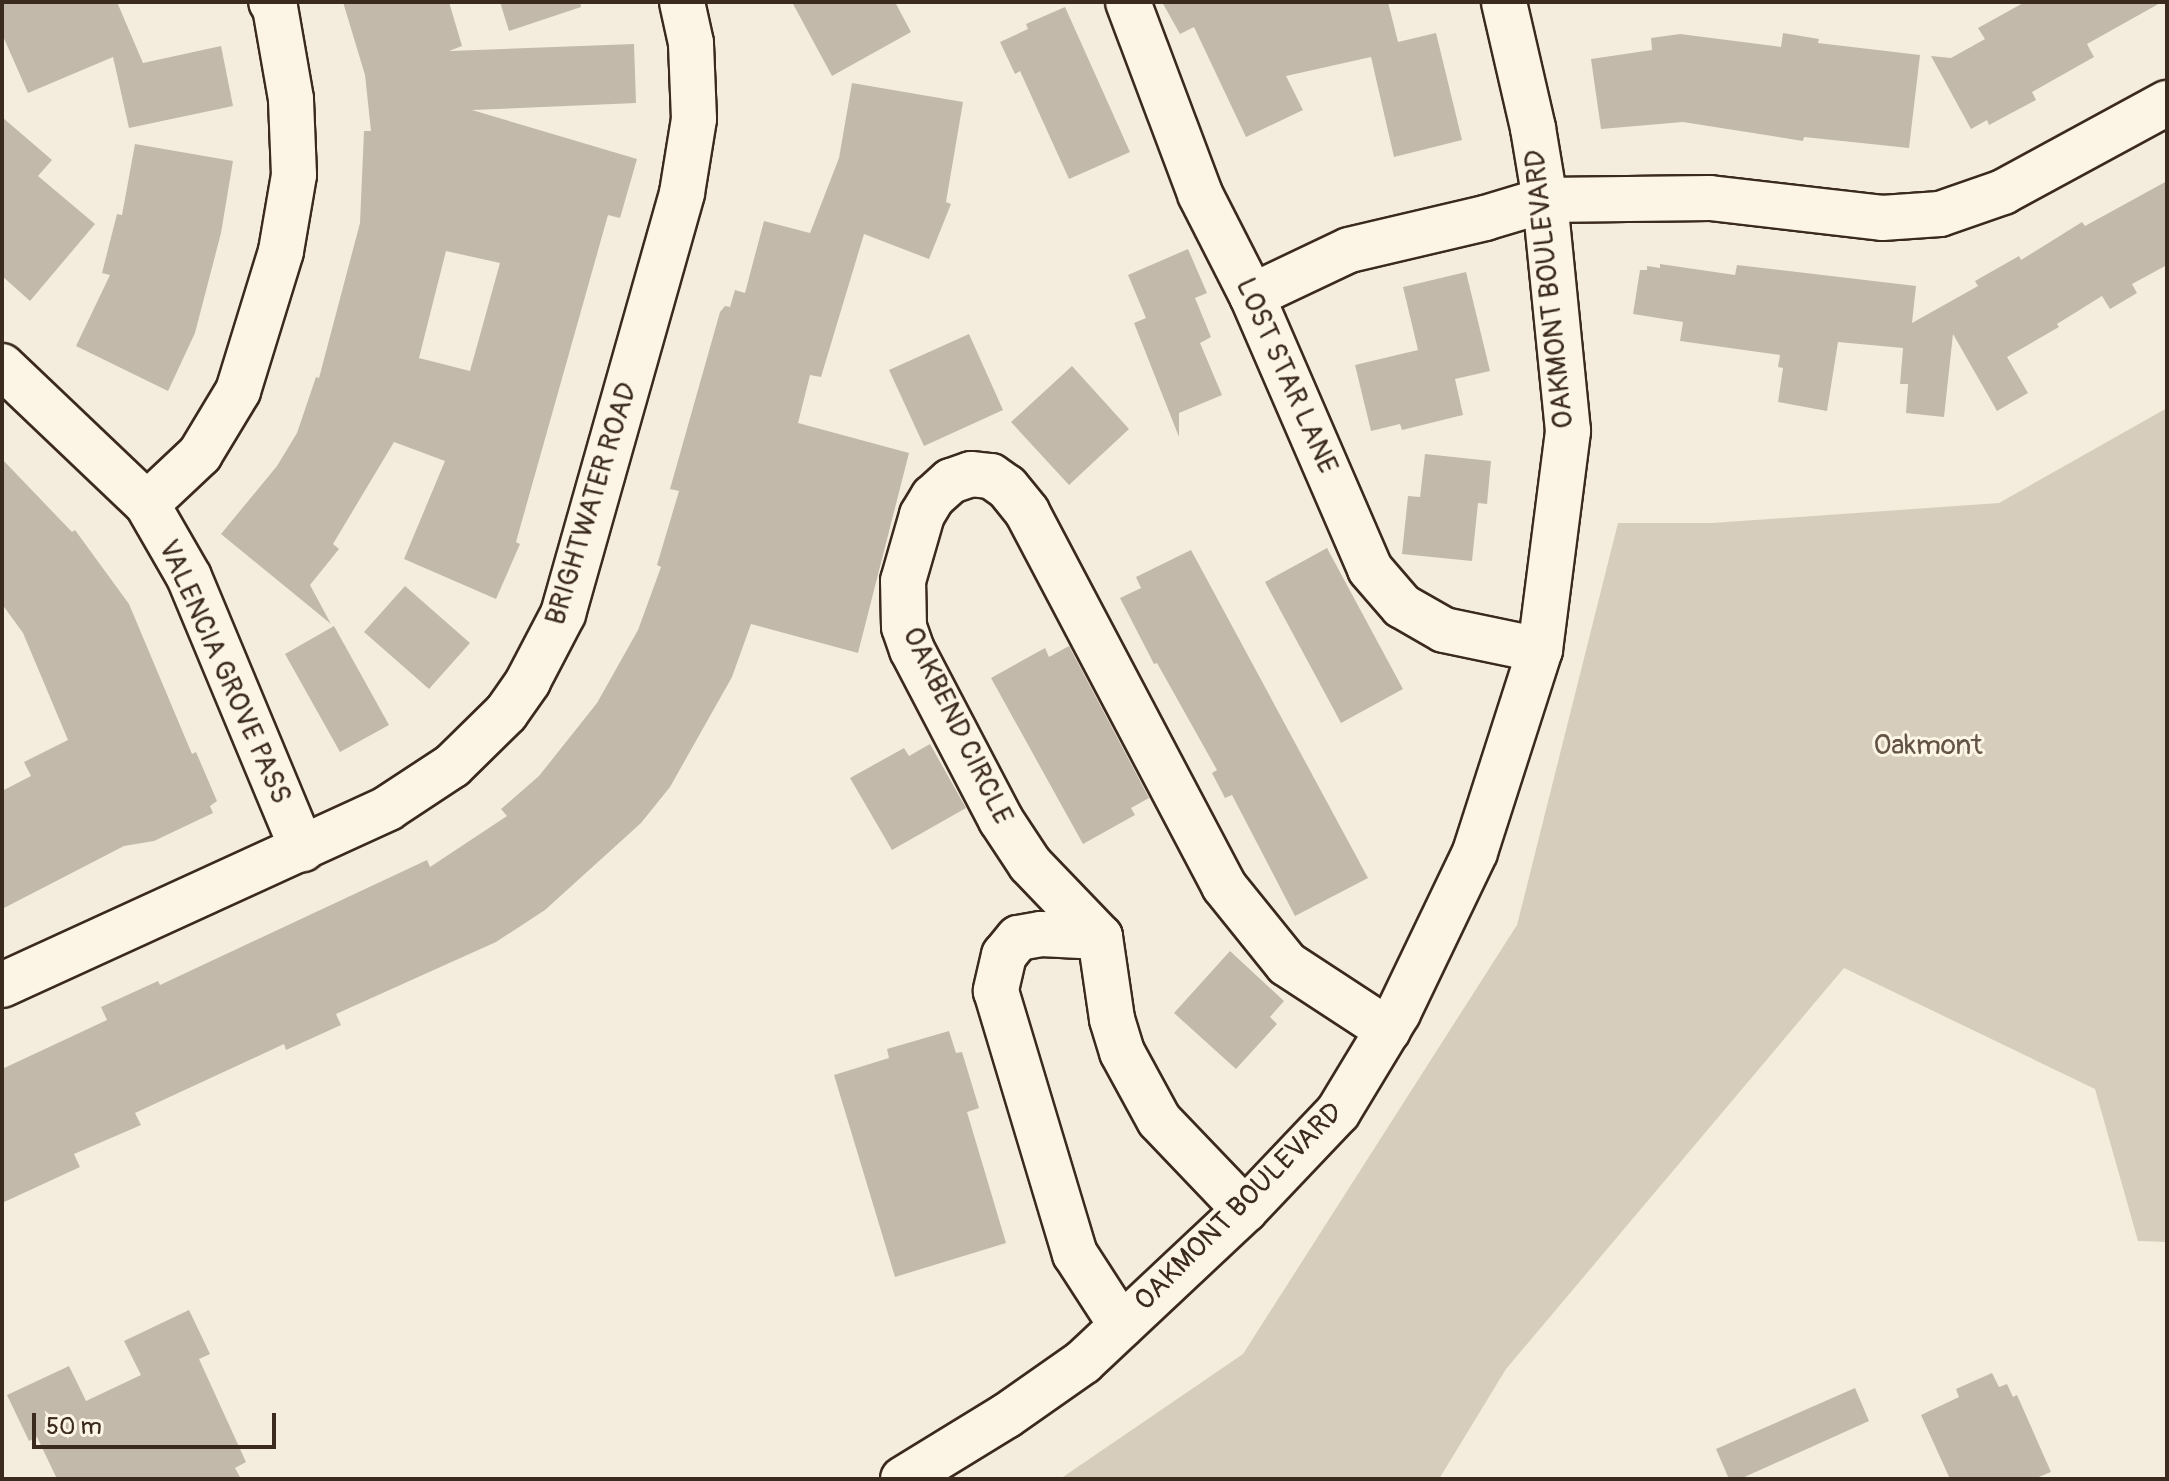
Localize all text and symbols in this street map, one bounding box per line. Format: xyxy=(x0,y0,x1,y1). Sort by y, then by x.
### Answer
street label: OAKMONT BOULEVARD xyxy=(1519,148,1581,430)
street label: LOST STAR LANE xyxy=(1228,273,1344,479)
street label: BRIGHTWATER ROAD xyxy=(539,379,645,629)
street label: VALENCIA GROVE PASS xyxy=(151,535,297,809)
street label: OAKBEND CIRCLE xyxy=(895,622,1019,830)
park label: Oakmont xyxy=(1874,729,1982,763)
street label: OAKMONT BOULEVARD xyxy=(1128,1096,1350,1318)
scale bar xyxy=(36,1397,280,1447)
text: 50 m xyxy=(46,1412,102,1441)

